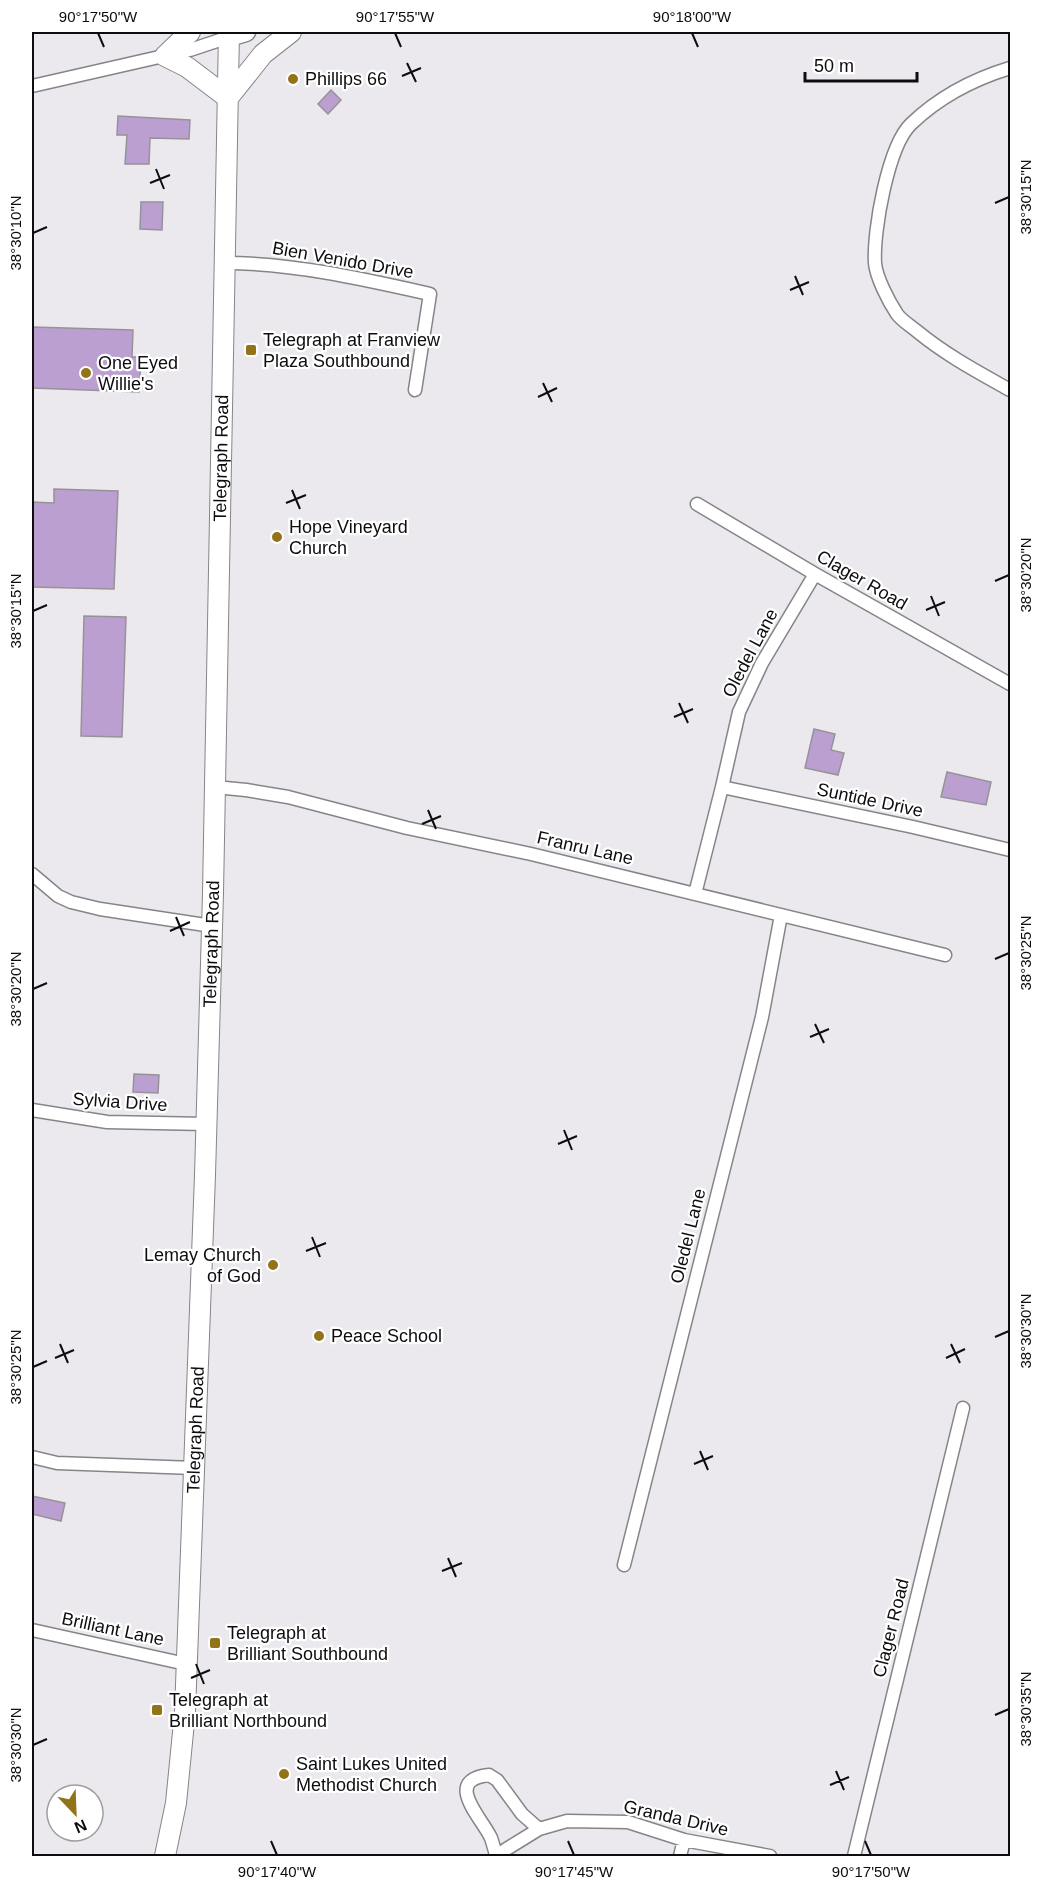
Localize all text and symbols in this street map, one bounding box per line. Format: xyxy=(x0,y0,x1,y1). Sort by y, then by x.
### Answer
text: 90°17'50"W xyxy=(59,8,138,25)
text: 90°17'55"W xyxy=(356,8,435,25)
text: 90°18'00"W xyxy=(653,8,732,25)
scale bar xyxy=(805,45,918,83)
text: 50 m xyxy=(814,56,854,76)
place label: Phillips 66 xyxy=(305,69,387,89)
marker: Phillips 66 xyxy=(286,72,300,86)
text: 38°30'15"N xyxy=(1017,159,1034,235)
text: 38°30'10"N xyxy=(7,195,24,271)
street label: Bien Venido Drive xyxy=(271,238,415,282)
place label: Telegraph at Franview Plaza Southbound xyxy=(263,330,441,371)
marker: Telegraph at Franview Plaza Southbound xyxy=(244,343,258,357)
place label: One Eyed Willie's xyxy=(98,353,178,394)
marker: One Eyed Willie's xyxy=(79,366,93,380)
street label: Telegraph Road xyxy=(210,394,232,522)
place label: Hope Vineyard Church xyxy=(289,517,408,558)
marker: Hope Vineyard Church xyxy=(270,530,284,544)
text: 38°30'20"N xyxy=(1017,537,1034,613)
street label: Clager Road xyxy=(813,546,911,614)
text: 38°30'15"N xyxy=(7,573,24,649)
street label: Oledel Lane xyxy=(718,605,782,701)
street label: Suntide Drive xyxy=(815,779,925,821)
street label: Franru Lane xyxy=(535,827,635,869)
street label: Telegraph Road xyxy=(200,880,223,1008)
text: 38°30'25"N xyxy=(1017,915,1034,991)
text: 38°30'20"N xyxy=(7,951,24,1027)
street label: Sylvia Drive xyxy=(72,1089,168,1115)
street label: Oledel Lane xyxy=(667,1186,709,1286)
place label: Lemay Church of God xyxy=(144,1245,261,1286)
marker: Lemay Church of God xyxy=(266,1258,280,1272)
text: 38°30'30"N xyxy=(1017,1293,1034,1369)
place label: Peace School xyxy=(331,1326,442,1346)
text: 38°30'25"N xyxy=(7,1329,24,1405)
marker: Peace School xyxy=(312,1329,326,1343)
street label: Telegraph Road xyxy=(183,1366,208,1494)
street label: Clager Road xyxy=(869,1577,913,1679)
street label: Brilliant Lane xyxy=(60,1608,166,1650)
place label: Telegraph at Brilliant Southbound xyxy=(227,1623,388,1664)
marker: Telegraph at Brilliant Southbound xyxy=(208,1636,222,1650)
text: 38°30'35"N xyxy=(1017,1671,1034,1747)
place label: Telegraph at Brilliant Northbound xyxy=(169,1690,327,1731)
marker: Telegraph at Brilliant Northbound xyxy=(150,1703,164,1717)
text: 38°30'30"N xyxy=(7,1707,24,1783)
place label: Saint Lukes United Methodist Church xyxy=(296,1754,447,1795)
marker: Saint Lukes United Methodist Church xyxy=(277,1767,291,1781)
north arrow xyxy=(45,1783,105,1843)
street label: Granda Drive xyxy=(622,1796,730,1840)
text: N xyxy=(72,1816,89,1836)
text: 90°17'40"W xyxy=(238,1863,317,1880)
text: 90°17'45"W xyxy=(535,1863,614,1880)
text: 90°17'50"W xyxy=(832,1863,911,1880)

